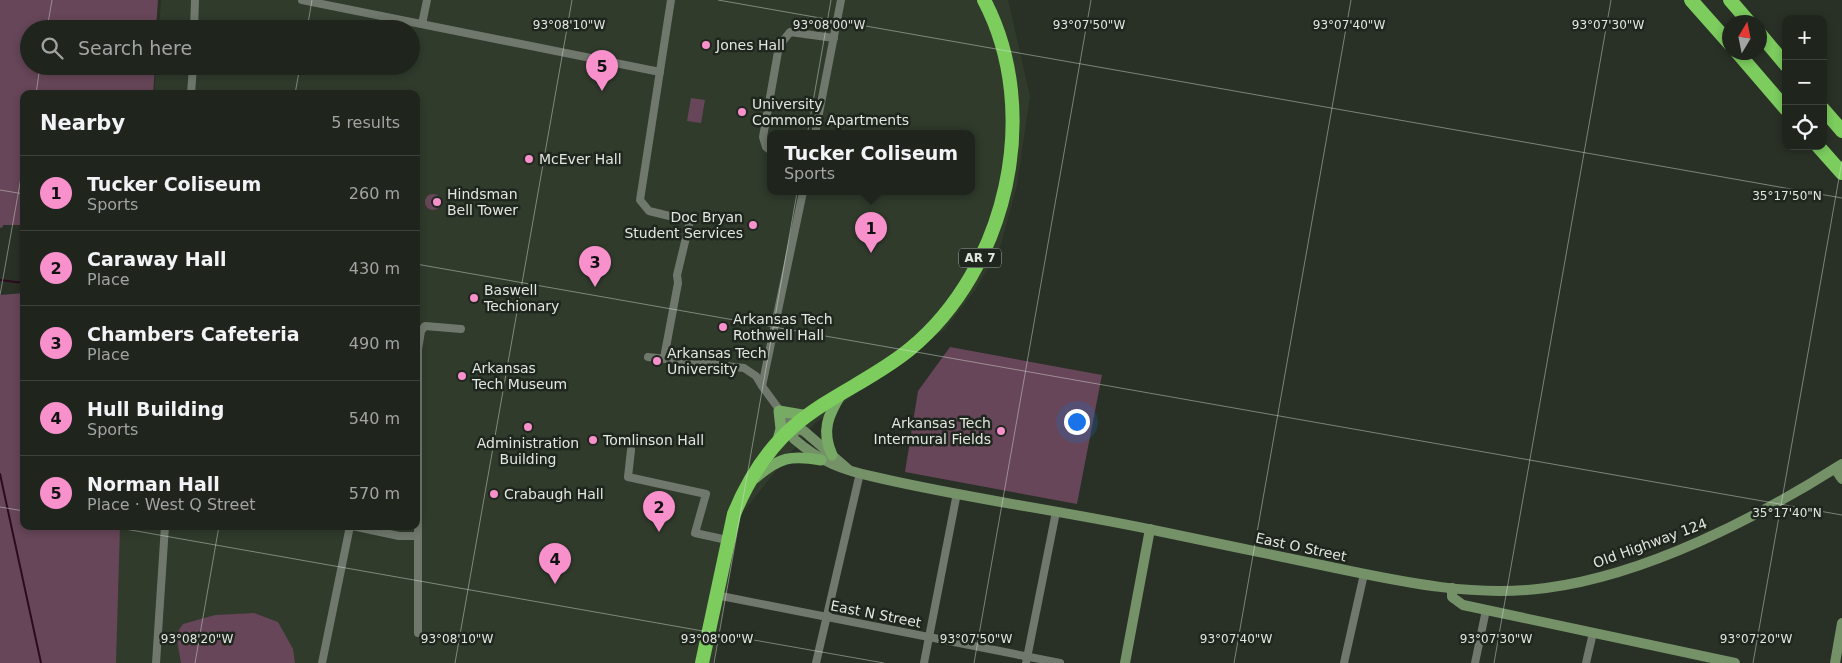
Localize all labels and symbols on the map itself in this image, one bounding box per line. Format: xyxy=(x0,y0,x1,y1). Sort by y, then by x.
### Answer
north arrow xyxy=(1722,15,1767,60)
text: 93°08'10"W xyxy=(533,18,605,32)
text: 93°08'00"W xyxy=(793,18,865,32)
text: 93°07'50"W xyxy=(1053,18,1125,32)
text: 93°07'40"W xyxy=(1313,18,1385,32)
text: 93°07'30"W xyxy=(1572,18,1644,32)
place label: Jones Hall xyxy=(715,37,785,53)
marker: Jones Hall xyxy=(700,39,712,51)
pin: 5 xyxy=(586,50,618,91)
place label: University Commons Apartments xyxy=(752,96,909,128)
marker: University Commons Apartments xyxy=(736,106,748,118)
place label: McEver Hall xyxy=(539,151,622,167)
marker: McEver Hall xyxy=(523,153,535,165)
place label: Hindsman Bell Tower xyxy=(447,186,518,218)
text: 35°17'50"N xyxy=(1752,189,1822,203)
marker: Hindsman Bell Tower xyxy=(431,196,443,208)
place label: Doc Bryan Student Services xyxy=(624,209,743,241)
pin: 1 xyxy=(855,212,887,253)
marker: Doc Bryan Student Services xyxy=(747,219,759,231)
pin: 3 xyxy=(579,246,611,287)
road number: AR 7 xyxy=(959,248,1001,268)
place label: Baswell Techionary xyxy=(483,282,559,314)
marker: Baswell Techionary xyxy=(468,292,480,304)
place label: Arkansas Tech Rothwell Hall xyxy=(733,311,833,343)
marker: Arkansas Tech Rothwell Hall xyxy=(717,321,729,333)
place label: Arkansas Tech University xyxy=(667,345,767,377)
marker: Arkansas Tech University xyxy=(651,355,663,367)
place label: Arkansas Tech Museum xyxy=(471,360,567,392)
marker: Arkansas Tech Museum xyxy=(456,370,468,382)
your location xyxy=(1064,409,1090,435)
place label: Arkansas Tech Intermural Fields xyxy=(874,415,991,447)
marker: Administration Building xyxy=(522,421,534,433)
marker: Arkansas Tech Intermural Fields xyxy=(995,425,1007,437)
place label: Tomlinson Hall xyxy=(602,432,704,448)
marker: Tomlinson Hall xyxy=(587,434,599,446)
place label: Administration Building xyxy=(477,435,579,467)
place label: Crabaugh Hall xyxy=(504,486,604,502)
marker: Crabaugh Hall xyxy=(488,488,500,500)
pin: 2 xyxy=(643,491,675,532)
text: 35°17'40"N xyxy=(1752,506,1822,520)
street label: Old Highway 124 xyxy=(1591,515,1709,571)
street label: East O Street xyxy=(1254,530,1348,565)
pin: 4 xyxy=(539,543,571,584)
street label: East N Street xyxy=(829,597,923,631)
text: 93°08'20"W xyxy=(161,632,233,646)
text: 93°08'10"W xyxy=(421,632,493,646)
text: 93°08'00"W xyxy=(681,632,753,646)
text: 93°07'50"W xyxy=(940,632,1012,646)
text: 93°07'40"W xyxy=(1200,632,1272,646)
text: 93°07'30"W xyxy=(1460,632,1532,646)
text: 93°07'20"W xyxy=(1720,632,1792,646)

